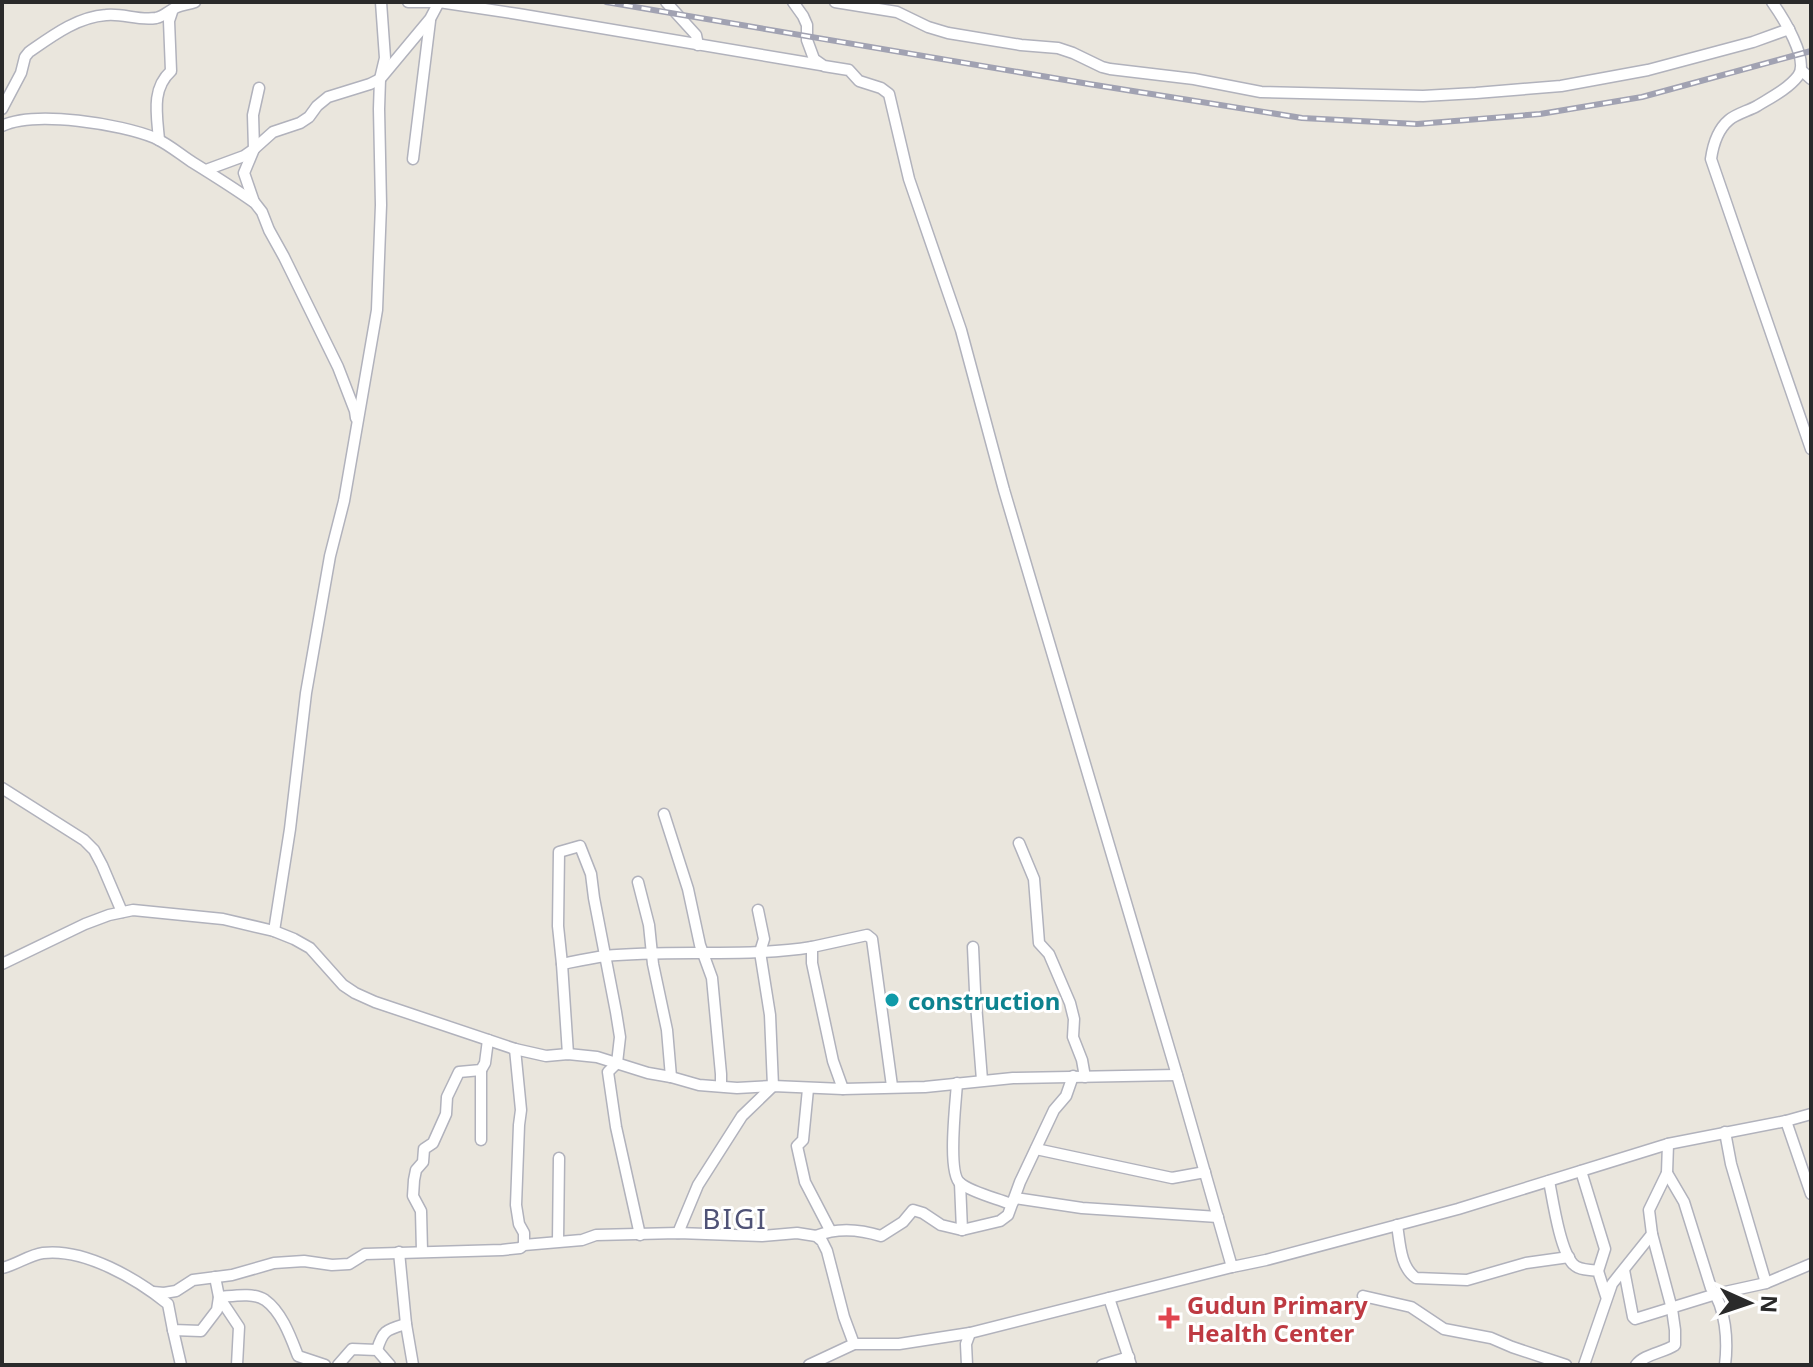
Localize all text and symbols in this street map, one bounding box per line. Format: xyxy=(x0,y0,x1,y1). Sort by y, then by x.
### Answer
place label: construction xyxy=(908,984,1060,1017)
marker: construction xyxy=(883,991,901,1009)
district label: BIGI xyxy=(702,1199,768,1237)
north arrow xyxy=(1709,1263,1789,1343)
place label: Gudun Primary Health Center xyxy=(1187,1288,1368,1349)
text: N xyxy=(1755,1294,1785,1314)
marker: Gudun Primary Health Center xyxy=(1158,1307,1180,1329)

